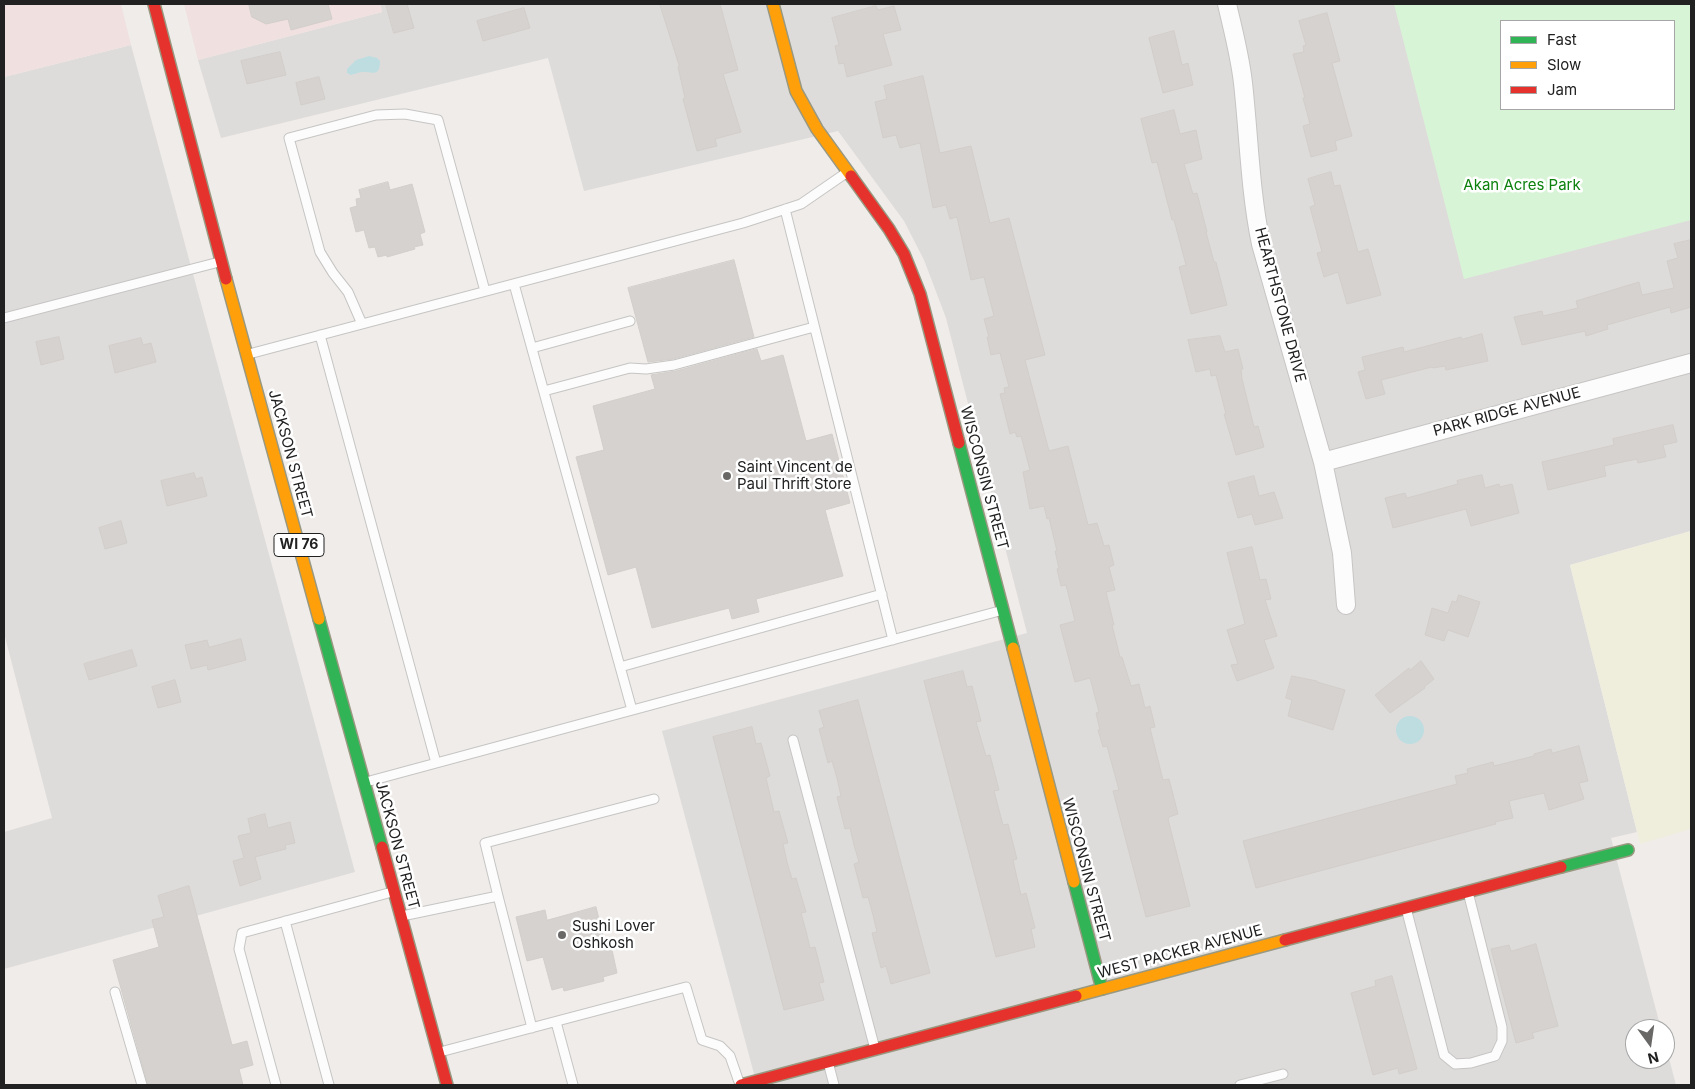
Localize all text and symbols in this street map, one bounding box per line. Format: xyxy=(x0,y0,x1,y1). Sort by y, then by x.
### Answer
legend xyxy=(1500,20,1675,110)
text: Fast xyxy=(1547,30,1577,49)
text: Slow xyxy=(1547,55,1581,74)
text: Jam xyxy=(1547,80,1577,99)
park label: Akan Acres Park xyxy=(1463,176,1581,194)
street label: HEARTHSTONE DRIVE xyxy=(1251,226,1309,384)
street label: PARK RIDGE AVENUE xyxy=(1431,384,1583,440)
street label: JACKSON STREET xyxy=(264,388,316,520)
street label: WISCONSIN STREET xyxy=(956,404,1012,552)
place label: Saint Vincent de Paul Thrift Store xyxy=(737,458,853,493)
marker: Saint Vincent de Paul Thrift Store xyxy=(721,470,733,482)
road number: WI 76 xyxy=(274,534,324,556)
street label: JACKSON STREET xyxy=(371,779,423,911)
street label: WISCONSIN STREET xyxy=(1058,796,1114,944)
place label: Sushi Lover Oshkosh xyxy=(572,917,655,952)
street label: WEST PACKER AVENUE xyxy=(1096,921,1264,983)
marker: Sushi Lover Oshkosh xyxy=(556,929,568,941)
north arrow xyxy=(1625,1019,1675,1069)
text: N xyxy=(1646,1049,1661,1068)

